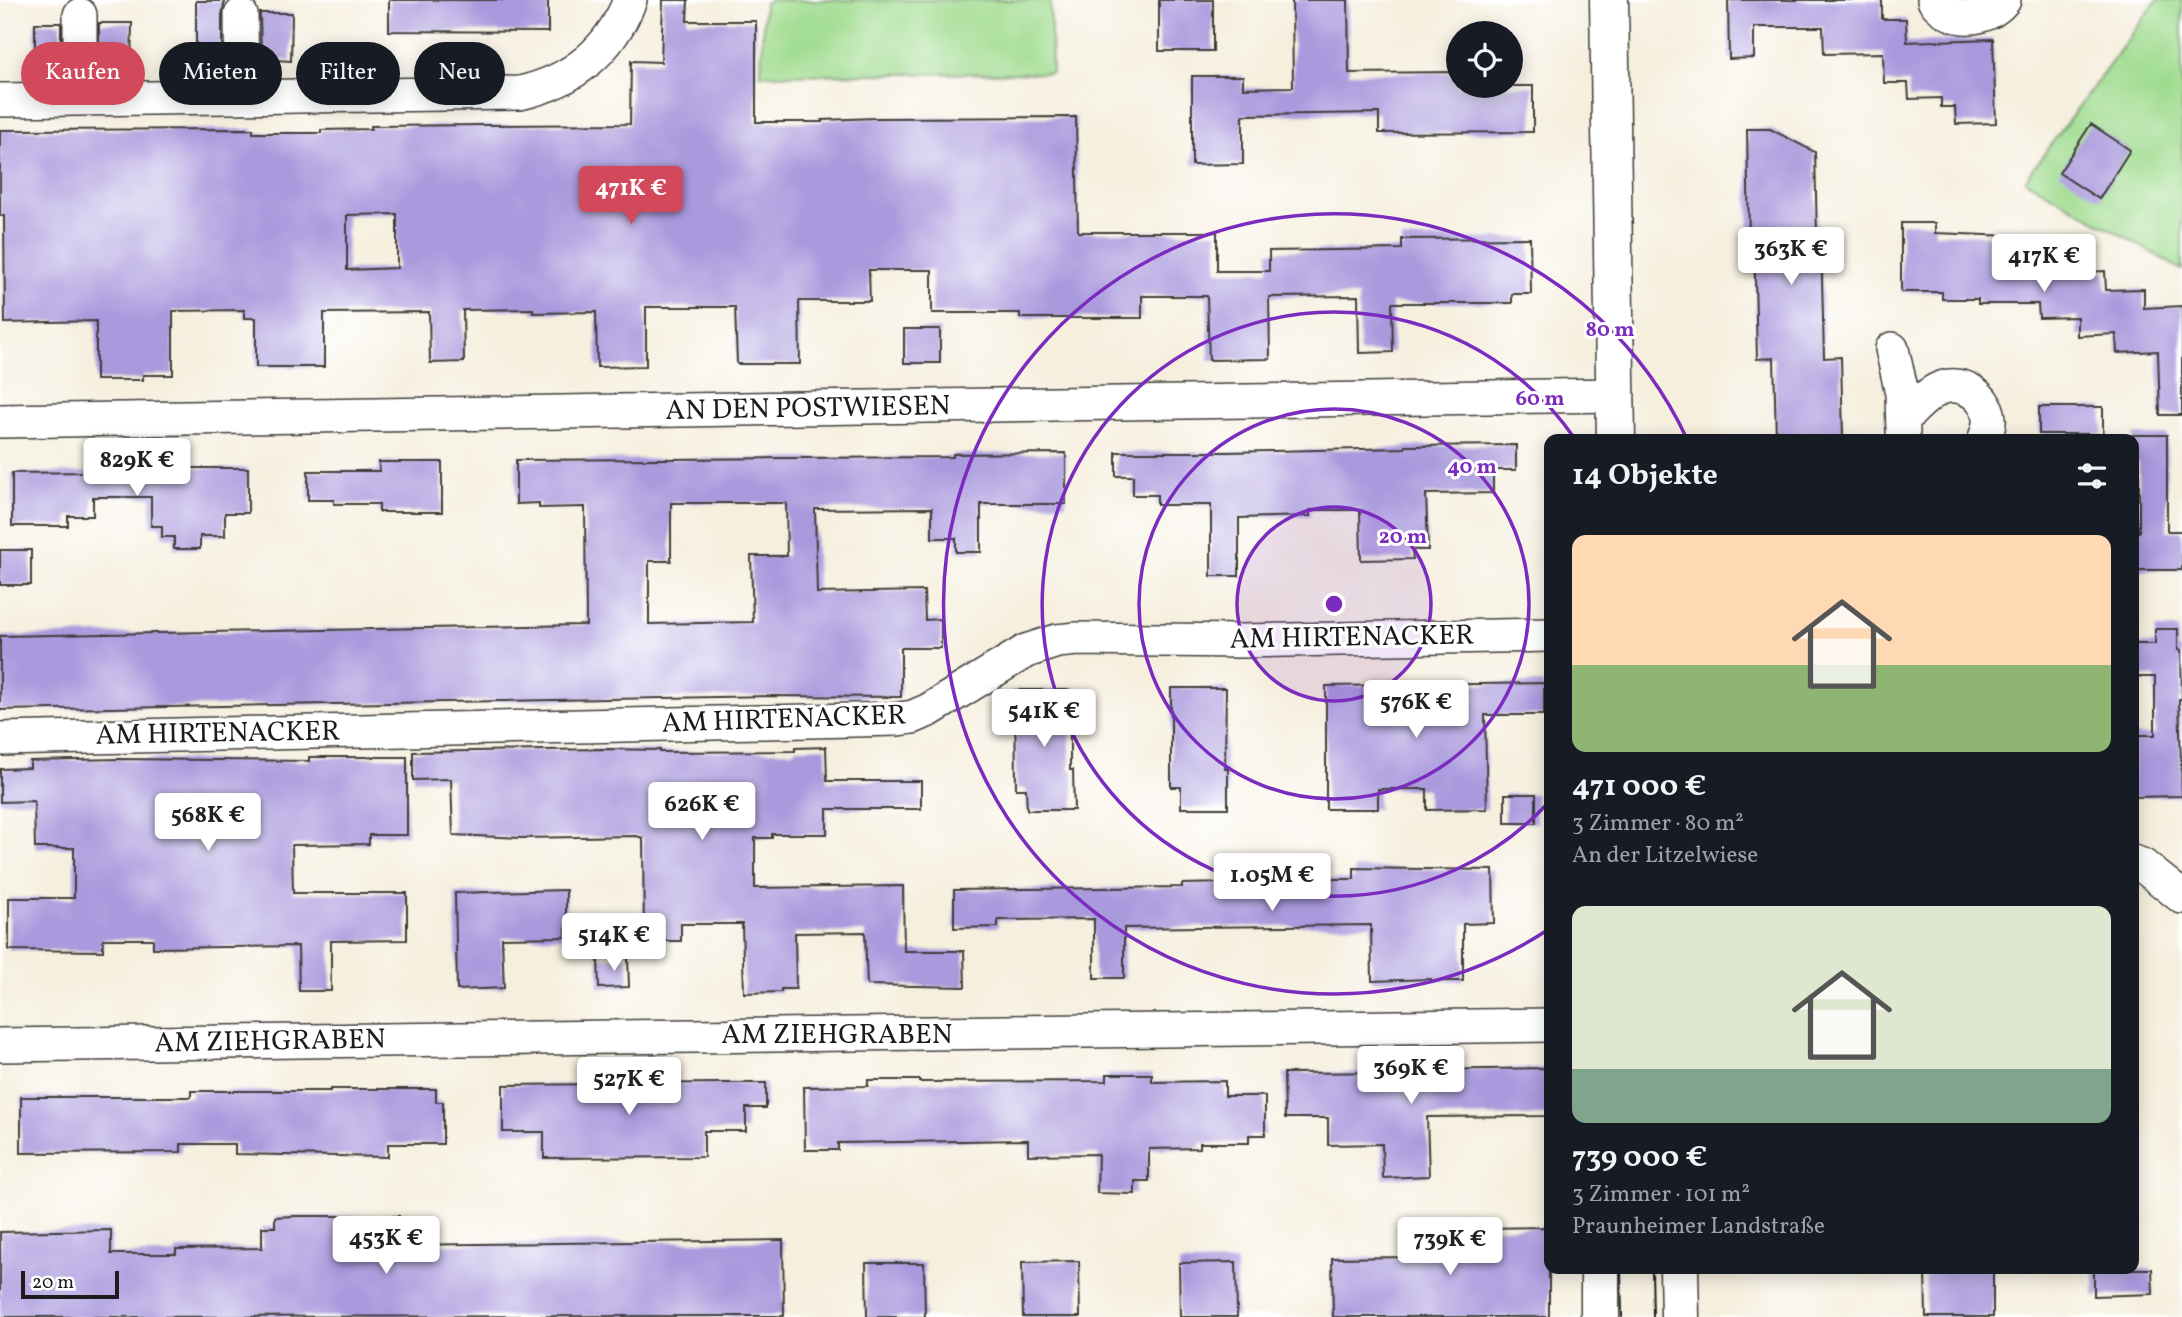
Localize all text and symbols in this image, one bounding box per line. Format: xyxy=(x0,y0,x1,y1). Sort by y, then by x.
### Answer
map controls xyxy=(1446,21,1523,98)
button: locate xyxy=(1446,21,1523,98)
chip: Kaufen xyxy=(21,42,145,105)
chip: Mieten xyxy=(159,42,282,105)
chip: Filter xyxy=(296,42,400,105)
chip: Neu xyxy=(414,42,505,105)
pin: 471K € xyxy=(574,166,688,226)
text: 471K € xyxy=(595,173,667,205)
pin: 363K € xyxy=(1734,228,1848,287)
text: 363K € xyxy=(1754,234,1828,266)
pin: 417K € xyxy=(1987,234,2101,294)
text: 417K € xyxy=(2008,241,2080,273)
text: 80 m xyxy=(1586,316,1634,345)
text: 60 m xyxy=(1516,385,1564,414)
street label: AN DEN POSTWIESEN xyxy=(665,387,951,431)
pin: 829K € xyxy=(80,438,194,498)
text: 829K € xyxy=(99,445,175,477)
text: 40 m xyxy=(1447,453,1497,482)
text: 14 Objekte xyxy=(1572,455,1718,497)
icon: filters xyxy=(2073,457,2111,495)
text: 20 m xyxy=(1379,523,1427,552)
icon: home xyxy=(1779,581,1905,707)
centre of rings xyxy=(1322,592,1346,616)
street label: AM HIRTENACKER xyxy=(1229,616,1475,660)
pin: 576K € xyxy=(1359,680,1473,740)
text: 576K € xyxy=(1380,687,1452,719)
pin: 541K € xyxy=(987,690,1101,749)
street label: AM HIRTENACKER xyxy=(661,696,907,744)
text: 541K € xyxy=(1008,696,1080,728)
street label: AM HIRTENACKER xyxy=(95,712,341,756)
text: 471 000 € xyxy=(1572,766,1706,808)
pin: 626K € xyxy=(645,782,759,842)
text: 626K € xyxy=(664,789,740,821)
pin: 568K € xyxy=(151,794,265,853)
text: 568K € xyxy=(171,800,245,832)
text: 3 Zimmer · 80 m² xyxy=(1572,808,1744,840)
text: An der Litzelwiese xyxy=(1572,840,1758,872)
pin: 1.05M € xyxy=(1207,853,1337,913)
text: 1.05M € xyxy=(1230,860,1314,892)
pin: 514K € xyxy=(557,914,671,973)
text: 514K € xyxy=(578,920,650,952)
icon: home xyxy=(1779,952,1905,1078)
street label: AM ZIEHGRABEN xyxy=(721,1016,953,1055)
street label: AM ZIEHGRABEN xyxy=(154,1020,386,1064)
pin: 369K € xyxy=(1354,1046,1468,1106)
text: 369K € xyxy=(1373,1053,1449,1085)
pin: 527K € xyxy=(572,1058,686,1117)
text: 527K € xyxy=(593,1064,665,1096)
text: 739 000 € xyxy=(1572,1137,1707,1179)
text: 3 Zimmer · 101 m² xyxy=(1572,1179,1750,1211)
text: Praunheimer Landstraße xyxy=(1572,1211,1825,1243)
pin: 453K € xyxy=(329,1216,443,1276)
pin: 739K € xyxy=(1393,1218,1507,1277)
text: 453K € xyxy=(349,1223,423,1255)
text: 739K € xyxy=(1414,1224,1486,1256)
scale bar xyxy=(21,1268,119,1300)
text: 20 m xyxy=(32,1270,74,1296)

